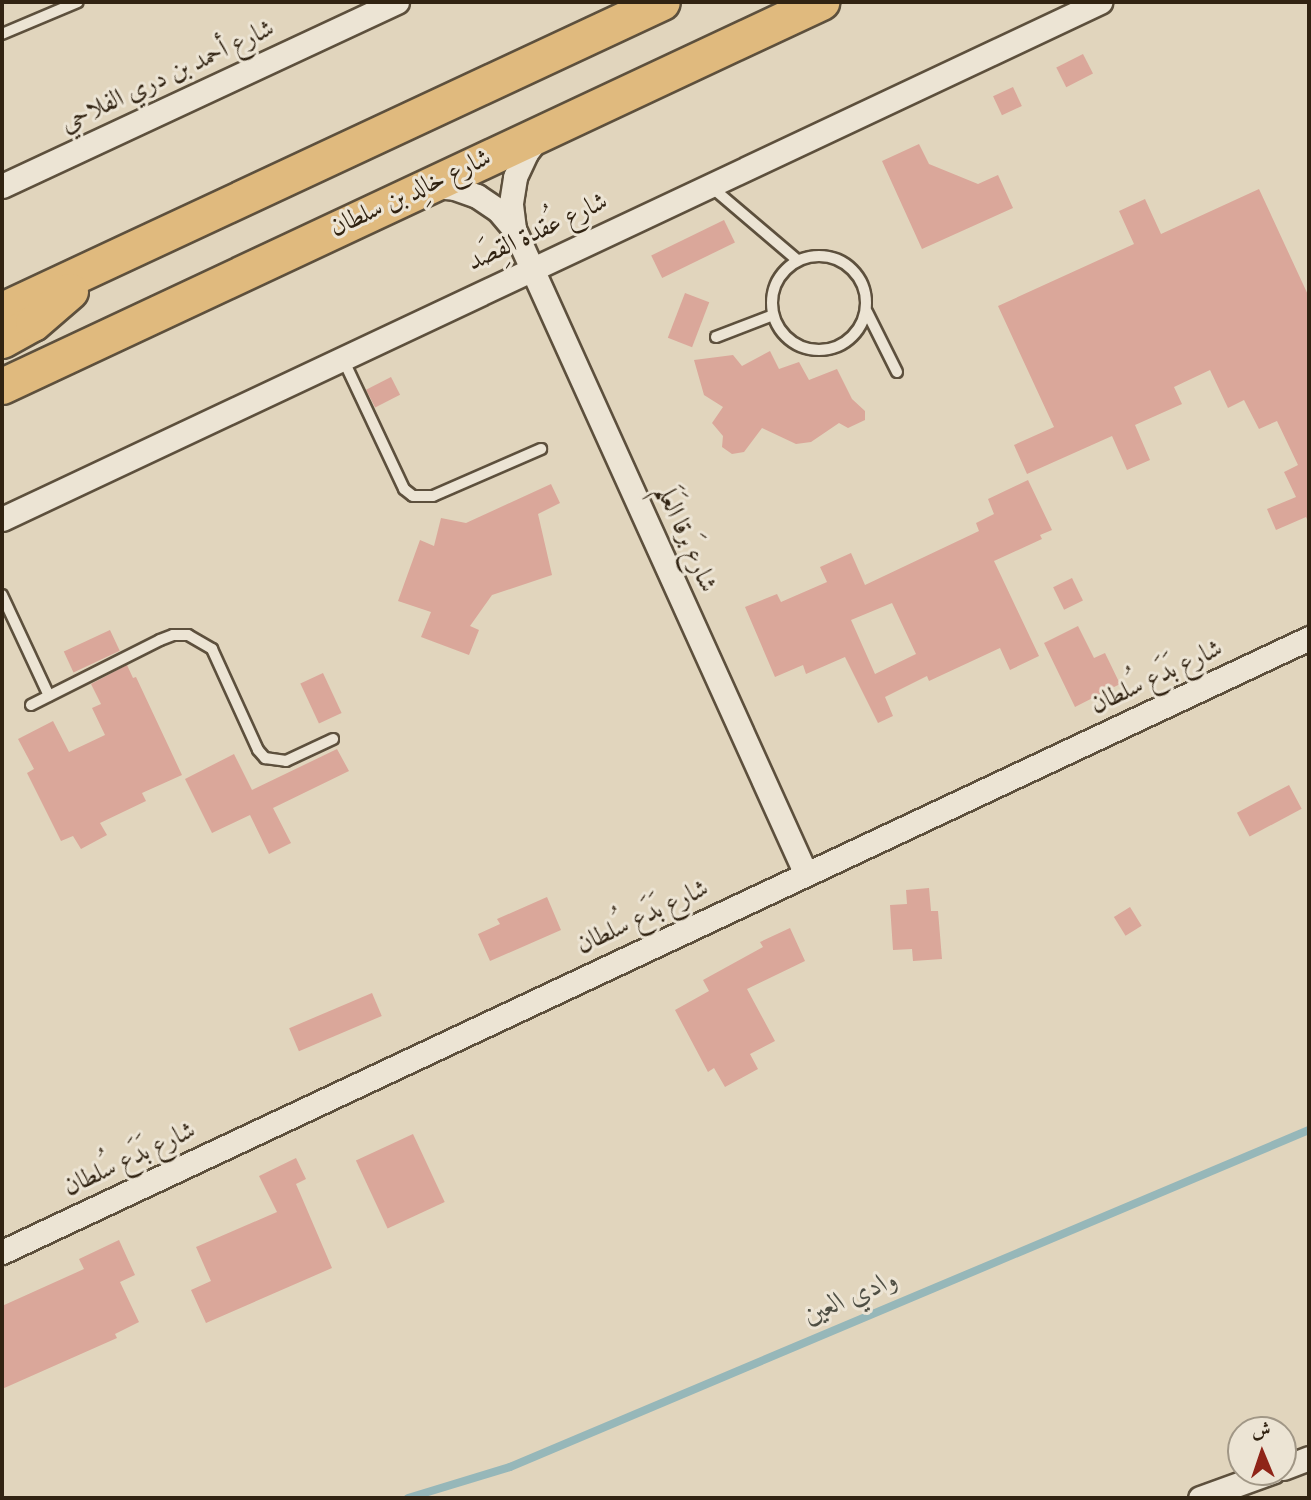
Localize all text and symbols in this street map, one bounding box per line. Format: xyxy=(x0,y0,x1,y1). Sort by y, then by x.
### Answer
street label: شارع أحمد بن دري الفلاحي xyxy=(56,14,280,140)
street label: شارع خالِد بن سلطان xyxy=(325,143,497,245)
street label: شارع عُقدة القِصَد xyxy=(463,187,613,279)
street label: شارع بَرقا العَلَم xyxy=(647,480,723,598)
street label: شارع بَدَع سُلطان xyxy=(1086,634,1228,722)
street label: شارع بَدَع سُلطان xyxy=(572,874,714,962)
street label: شارع بَدَع سُلطان xyxy=(59,1116,201,1204)
water label: وادي العين xyxy=(799,1263,903,1333)
north arrow xyxy=(1227,1416,1297,1486)
text: ش xyxy=(1251,1418,1271,1445)

